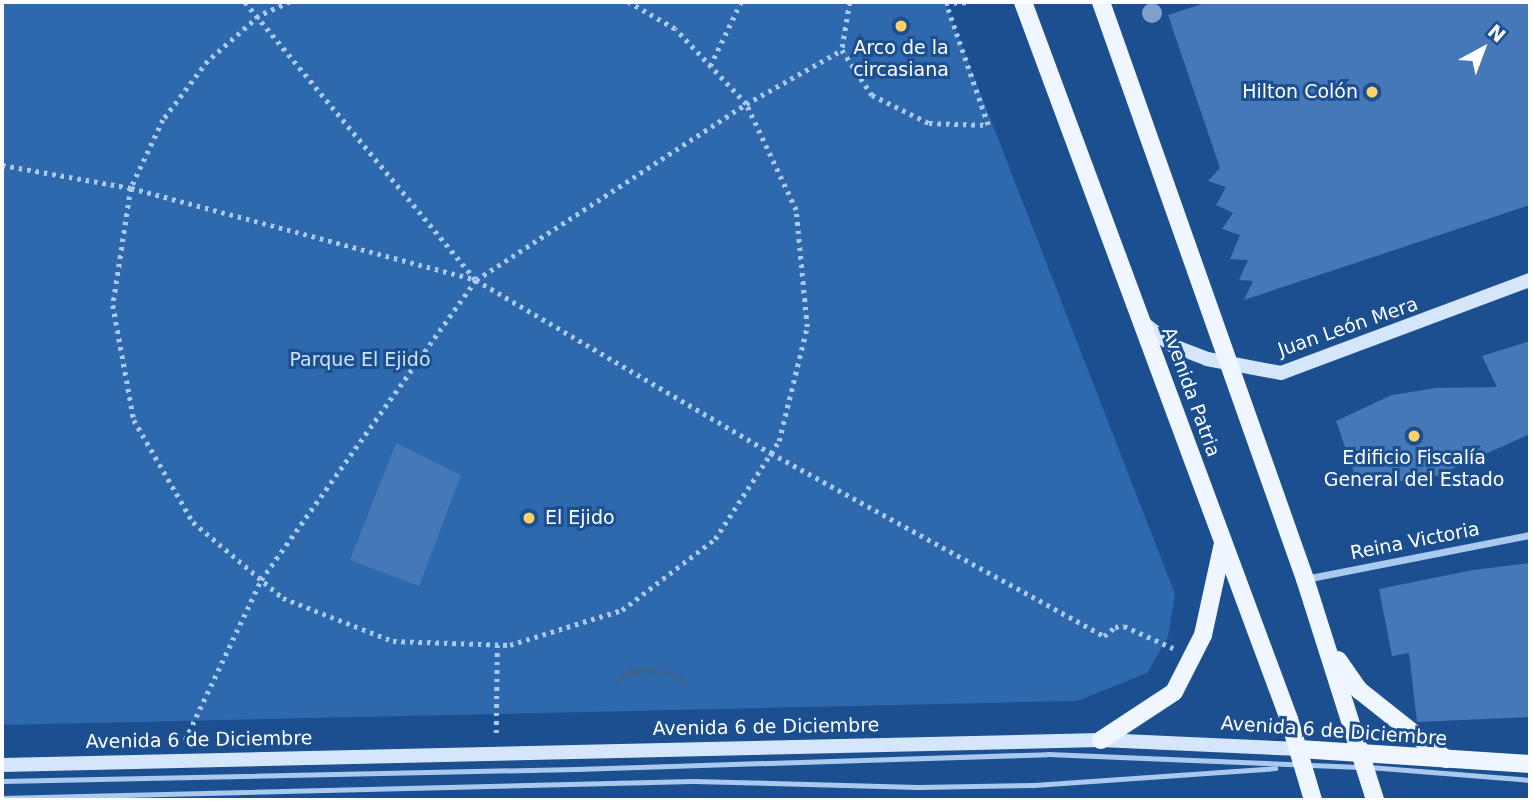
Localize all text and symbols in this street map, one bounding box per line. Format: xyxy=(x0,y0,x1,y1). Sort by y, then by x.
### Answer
north arrow xyxy=(1448,14,1518,84)
marker: Arco de la circasiana xyxy=(893,18,909,34)
text: N xyxy=(1484,20,1510,47)
place label: Arco de la circasiana xyxy=(853,37,949,81)
place label: Hilton Colón xyxy=(1242,81,1358,103)
marker: Hilton Colón xyxy=(1364,84,1380,100)
street label: Juan León Mera xyxy=(1275,292,1421,362)
street label: Avenida Patria xyxy=(1157,324,1225,460)
park label: Parque El Ejido xyxy=(289,349,431,371)
marker: Edificio Fiscalía General del Estado xyxy=(1406,428,1422,444)
place label: Edificio Fiscalía General del Estado xyxy=(1324,447,1504,491)
place label: El Ejido xyxy=(545,507,615,529)
marker: El Ejido xyxy=(519,508,539,528)
street label: Reina Victoria xyxy=(1348,517,1482,565)
street label: Avenida 6 de Diciembre xyxy=(1220,712,1448,750)
street label: Avenida 6 de Diciembre xyxy=(652,714,880,740)
street label: Avenida 6 de Diciembre xyxy=(85,727,313,753)

